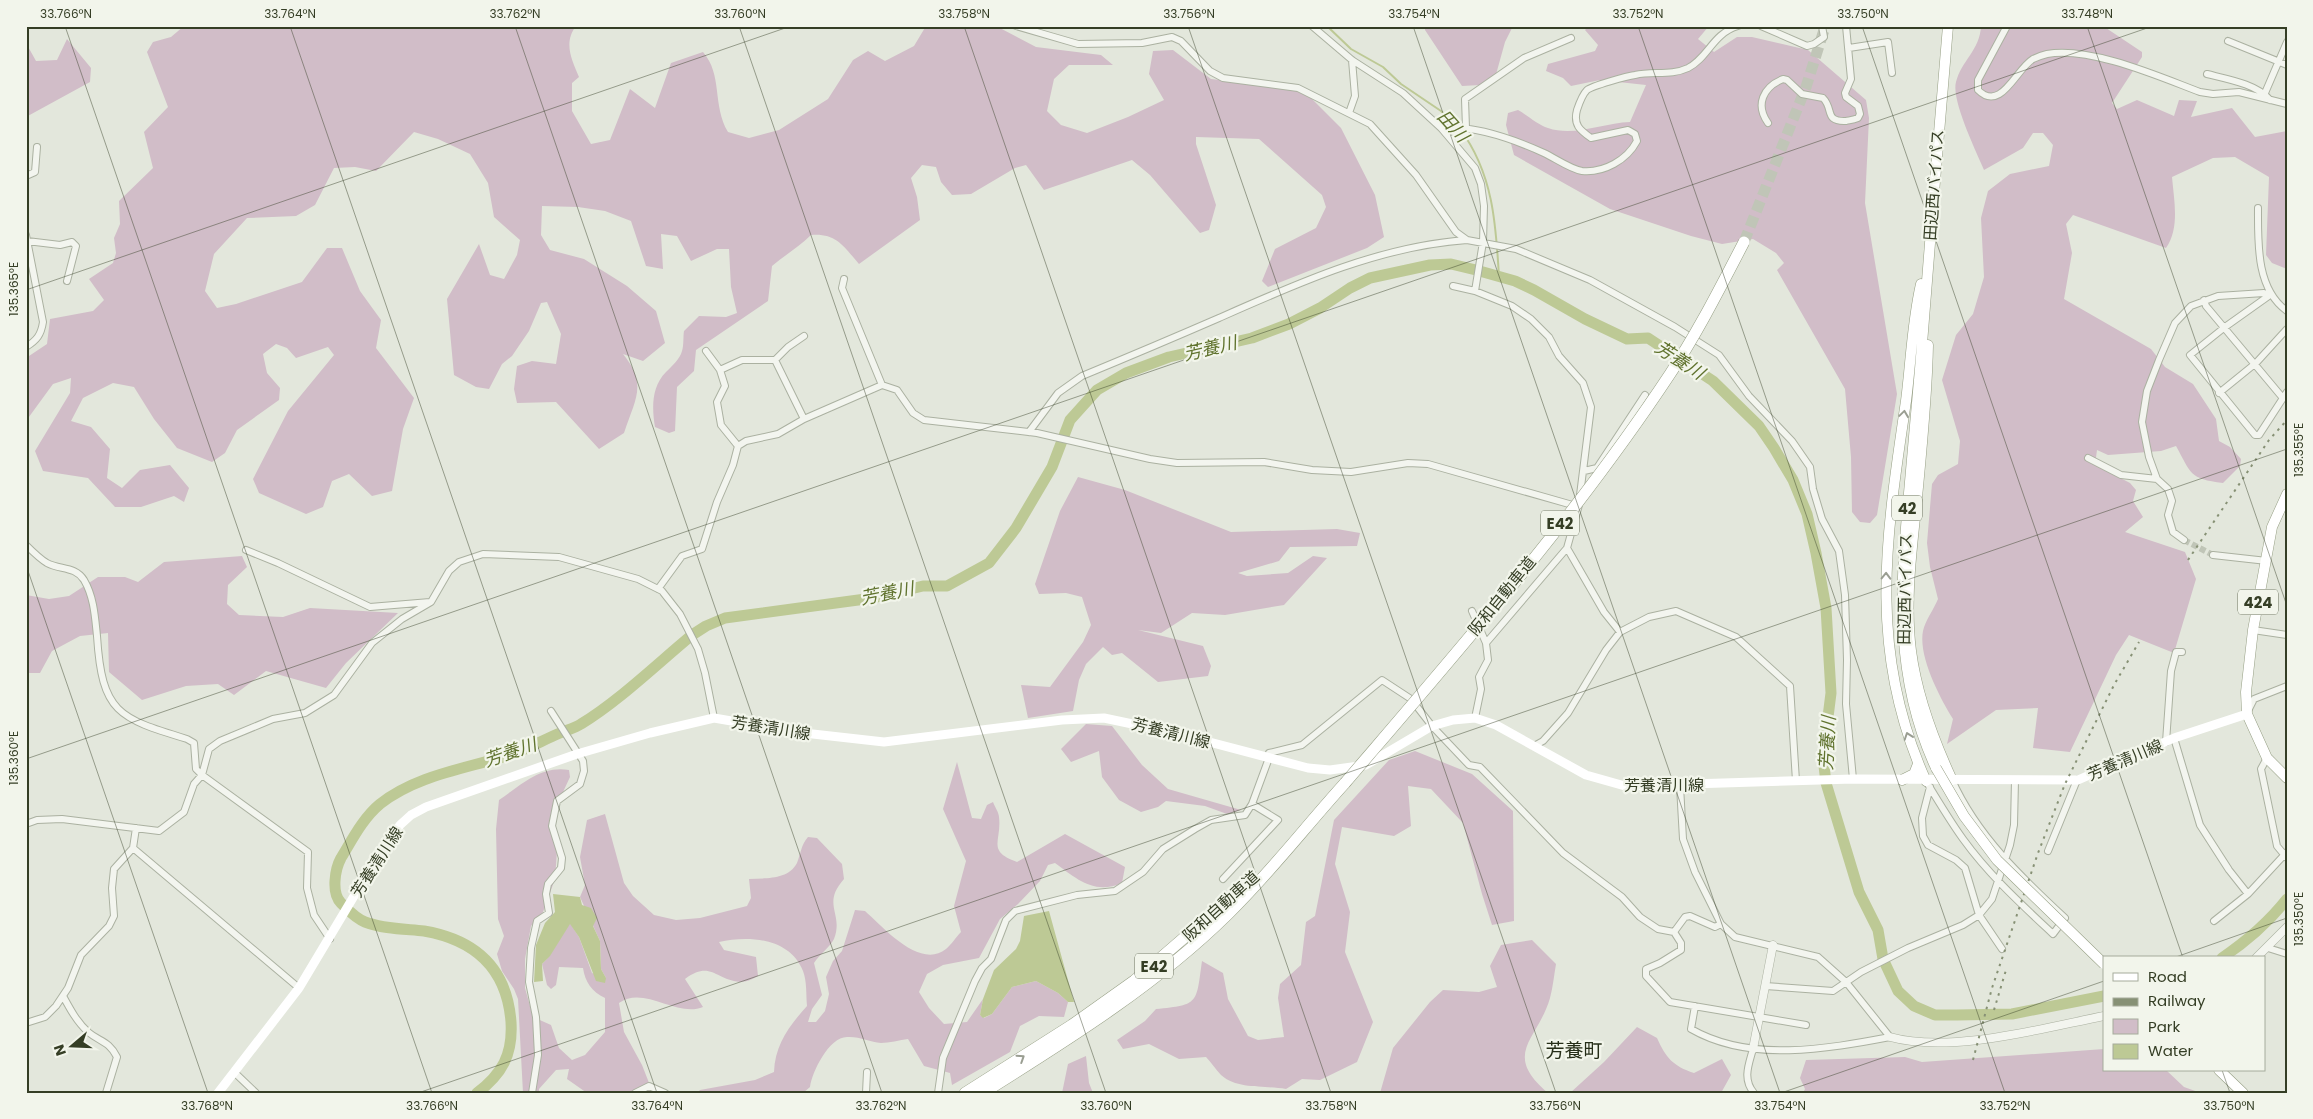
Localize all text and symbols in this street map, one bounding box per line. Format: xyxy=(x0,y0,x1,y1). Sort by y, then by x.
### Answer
text: 33.766°N xyxy=(40,5,92,22)
text: 33.764°N xyxy=(264,5,316,22)
text: 33.762°N xyxy=(489,5,541,22)
text: 33.760°N xyxy=(714,5,766,22)
text: 33.758°N xyxy=(938,5,990,22)
text: 33.756°N xyxy=(1163,5,1215,22)
text: 33.754°N xyxy=(1388,5,1440,22)
text: 33.752°N xyxy=(1612,5,1664,22)
text: 33.750°N xyxy=(1837,5,1889,22)
text: 33.748°N xyxy=(2061,5,2113,22)
water label: 田川 xyxy=(1432,104,1476,149)
street label: 田辺西バイパス xyxy=(1919,128,1949,242)
text: 135.365°E xyxy=(5,262,22,316)
water label: 芳養川 xyxy=(1181,329,1241,366)
water label: 芳養川 xyxy=(1651,335,1711,386)
one-way arrow xyxy=(1898,410,1908,419)
text: 135.355°E xyxy=(2290,423,2307,477)
road number: 42 xyxy=(1892,496,1922,520)
road number: E42 xyxy=(1541,510,1579,536)
street label: 田辺西バイパス xyxy=(1893,533,1917,645)
street label: 阪和自動車道 xyxy=(1463,551,1541,641)
one-way arrow xyxy=(1881,572,1891,580)
water label: 芳養川 xyxy=(858,575,918,610)
road number: 424 xyxy=(2238,590,2278,614)
street label: 芳養清川線 xyxy=(730,710,812,746)
street label: 芳養清川線 xyxy=(1129,712,1213,754)
water label: 芳養川 xyxy=(1813,713,1841,771)
text: 135.360°E xyxy=(5,731,22,785)
water label: 芳養川 xyxy=(480,731,541,773)
one-way arrow xyxy=(1903,732,1913,741)
street label: 芳養清川線 xyxy=(2084,734,2166,786)
street label: 芳養清川線 xyxy=(1624,774,1704,797)
street label: 芳養清川線 xyxy=(346,822,408,902)
street label: 阪和自動車道 xyxy=(1178,865,1264,947)
text: 135.350°E xyxy=(2290,892,2307,946)
road number: E42 xyxy=(1135,954,1173,978)
legend xyxy=(2103,956,2266,1072)
text: Road xyxy=(2148,966,2187,987)
text: Railway xyxy=(2148,990,2206,1011)
text: Park xyxy=(2148,1016,2180,1037)
north arrow xyxy=(48,1022,98,1072)
district label: 芳養町 xyxy=(1545,1037,1603,1064)
text: Water xyxy=(2148,1040,2194,1061)
text: N xyxy=(49,1042,71,1058)
one-way arrow xyxy=(1015,1055,1025,1064)
text: 33.768°N xyxy=(181,1097,233,1114)
text: 33.766°N xyxy=(406,1097,458,1114)
text: 33.764°N xyxy=(631,1097,683,1114)
text: 33.762°N xyxy=(855,1097,907,1114)
text: 33.760°N xyxy=(1080,1097,1132,1114)
text: 33.758°N xyxy=(1305,1097,1357,1114)
text: 33.756°N xyxy=(1529,1097,1581,1114)
text: 33.754°N xyxy=(1754,1097,1806,1114)
text: 33.752°N xyxy=(1979,1097,2031,1114)
text: 33.750°N xyxy=(2203,1097,2255,1114)

